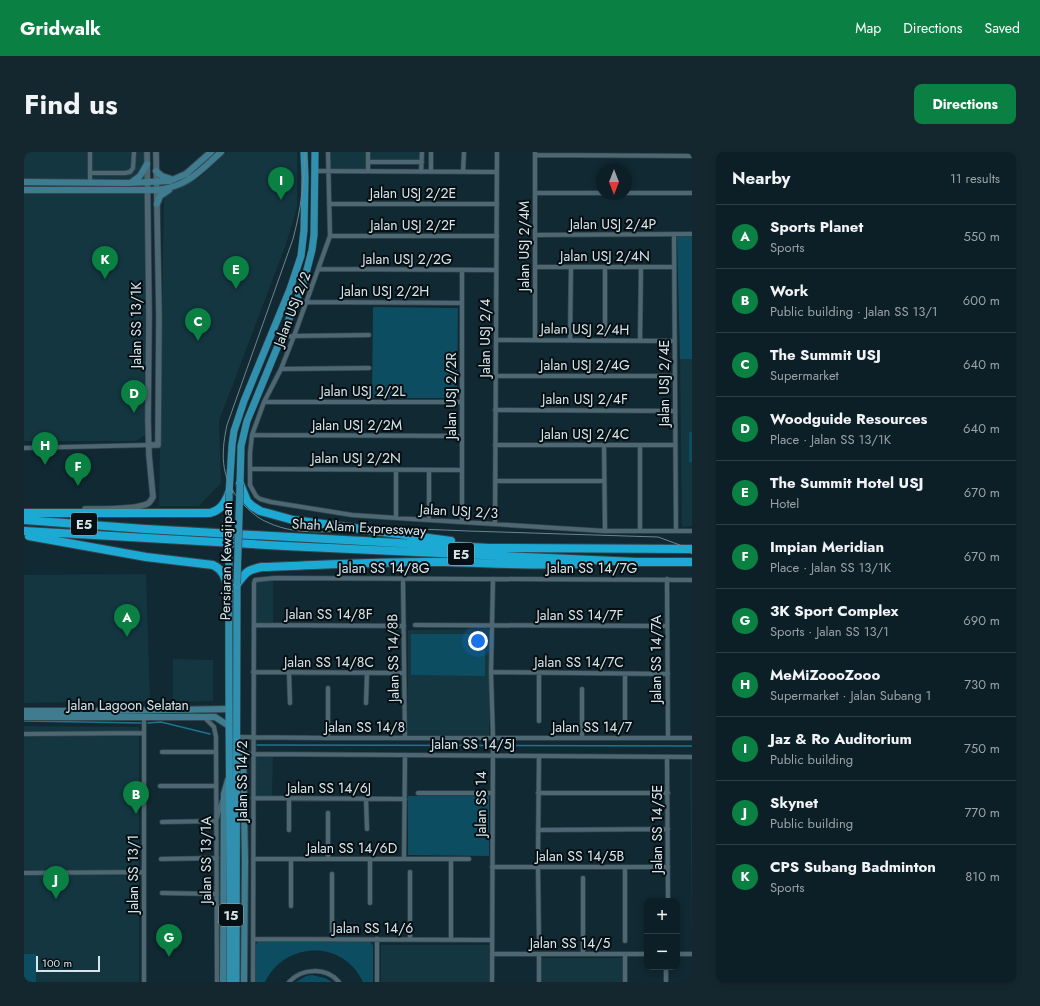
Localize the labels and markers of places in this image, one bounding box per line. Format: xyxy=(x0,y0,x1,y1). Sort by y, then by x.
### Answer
pin: I xyxy=(268,167,294,200)
pin: K xyxy=(92,246,118,279)
pin: E xyxy=(223,256,249,289)
pin: C xyxy=(185,308,211,341)
pin: D xyxy=(121,380,147,413)
pin: H xyxy=(32,432,58,465)
pin: F xyxy=(65,453,91,486)
pin: A xyxy=(114,604,140,637)
pin: B xyxy=(123,781,149,814)
pin: J xyxy=(43,866,69,899)
pin: G xyxy=(156,924,182,957)

